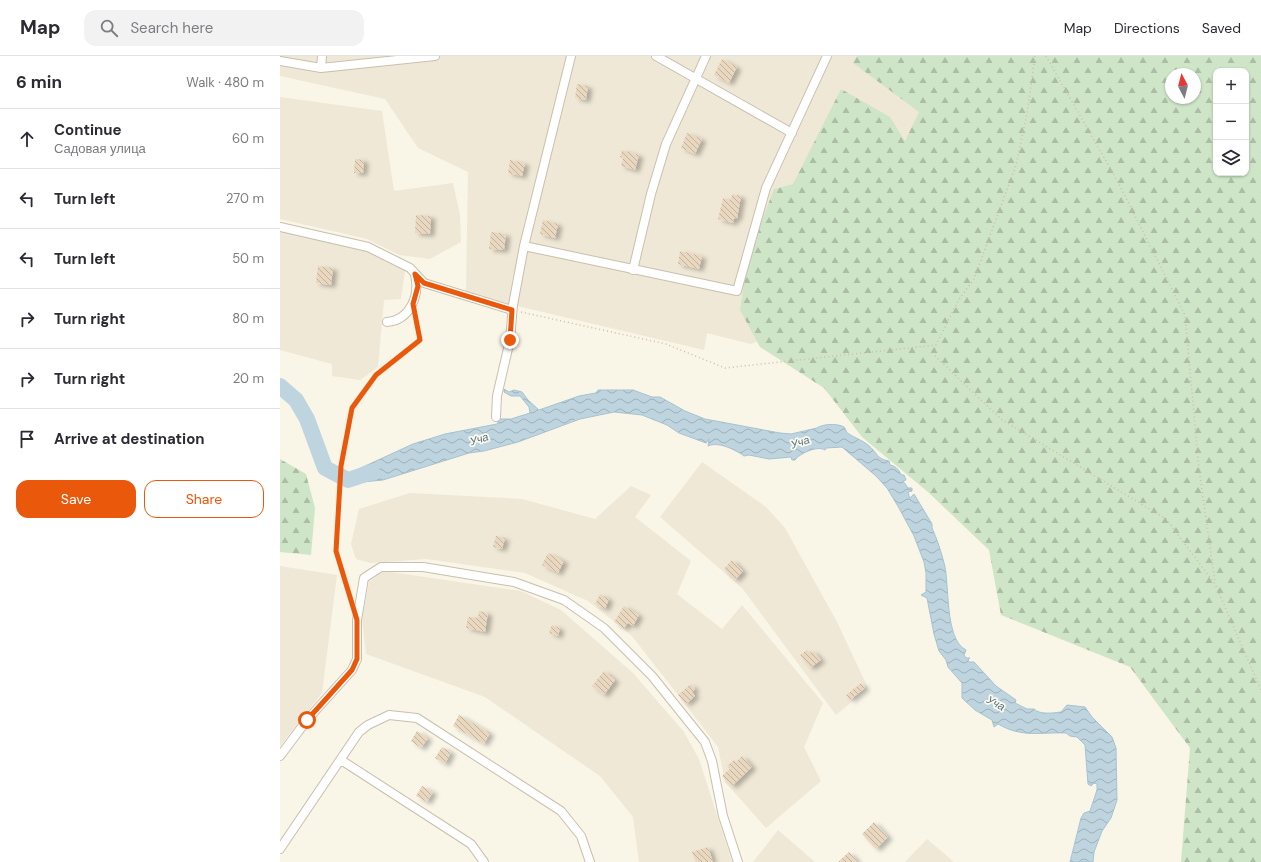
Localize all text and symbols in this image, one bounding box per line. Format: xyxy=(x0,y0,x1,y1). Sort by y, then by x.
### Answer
search box xyxy=(84,10,364,46)
text: Map xyxy=(20,15,60,40)
icon: search xyxy=(98,17,120,39)
text: Search here xyxy=(130,18,213,38)
text: Map xyxy=(1064,19,1092,37)
text: Directions xyxy=(1114,19,1180,37)
text: Saved xyxy=(1202,19,1241,37)
north arrow xyxy=(1165,68,1201,104)
map controls xyxy=(1213,68,1249,176)
button: + xyxy=(1213,68,1249,104)
text: 6 min xyxy=(16,71,62,93)
text: Walk · 480 m xyxy=(186,74,264,91)
button: − xyxy=(1213,104,1249,140)
text: Continue xyxy=(54,120,122,140)
icon: ahead xyxy=(16,128,38,150)
text: 60 m xyxy=(232,130,264,147)
text: Садовая улица xyxy=(54,140,146,157)
button: layers xyxy=(1213,140,1249,176)
icon: left xyxy=(16,188,38,210)
text: Turn left xyxy=(54,189,115,209)
text: 270 m xyxy=(226,190,264,207)
icon: left xyxy=(16,248,38,270)
text: Turn left xyxy=(54,249,115,269)
text: 50 m xyxy=(232,250,264,267)
icon: right xyxy=(16,308,38,330)
text: Turn right xyxy=(54,309,125,329)
text: 80 m xyxy=(232,310,264,327)
route end xyxy=(501,331,519,349)
icon: right xyxy=(16,368,38,390)
text: Turn right xyxy=(54,369,125,389)
text: 20 m xyxy=(233,370,264,387)
icon: arrive xyxy=(16,428,38,450)
text: Arrive at destination xyxy=(54,429,205,449)
water label: Уча xyxy=(467,430,490,449)
water label: Уча xyxy=(788,432,811,452)
button: Save xyxy=(16,480,136,518)
button: Share xyxy=(144,480,264,518)
water label: Уча xyxy=(983,692,1008,714)
route start xyxy=(298,711,316,729)

